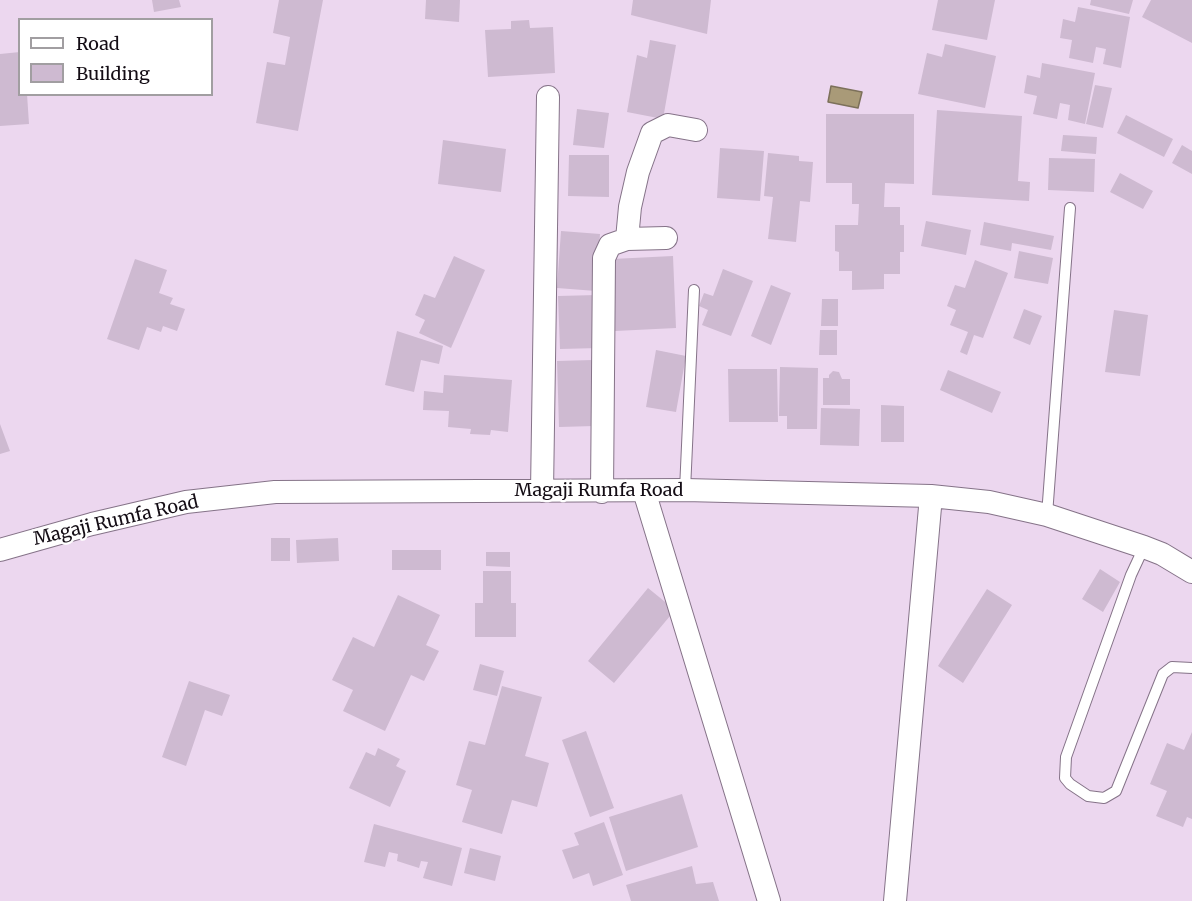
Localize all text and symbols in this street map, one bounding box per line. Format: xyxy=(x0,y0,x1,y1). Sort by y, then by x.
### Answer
legend xyxy=(18,18,213,96)
text: Road xyxy=(76,32,120,55)
text: Building xyxy=(76,62,150,85)
street label: Magaji Rumfa Road xyxy=(515,480,683,502)
street label: Magaji Rumfa Road xyxy=(31,491,201,551)

